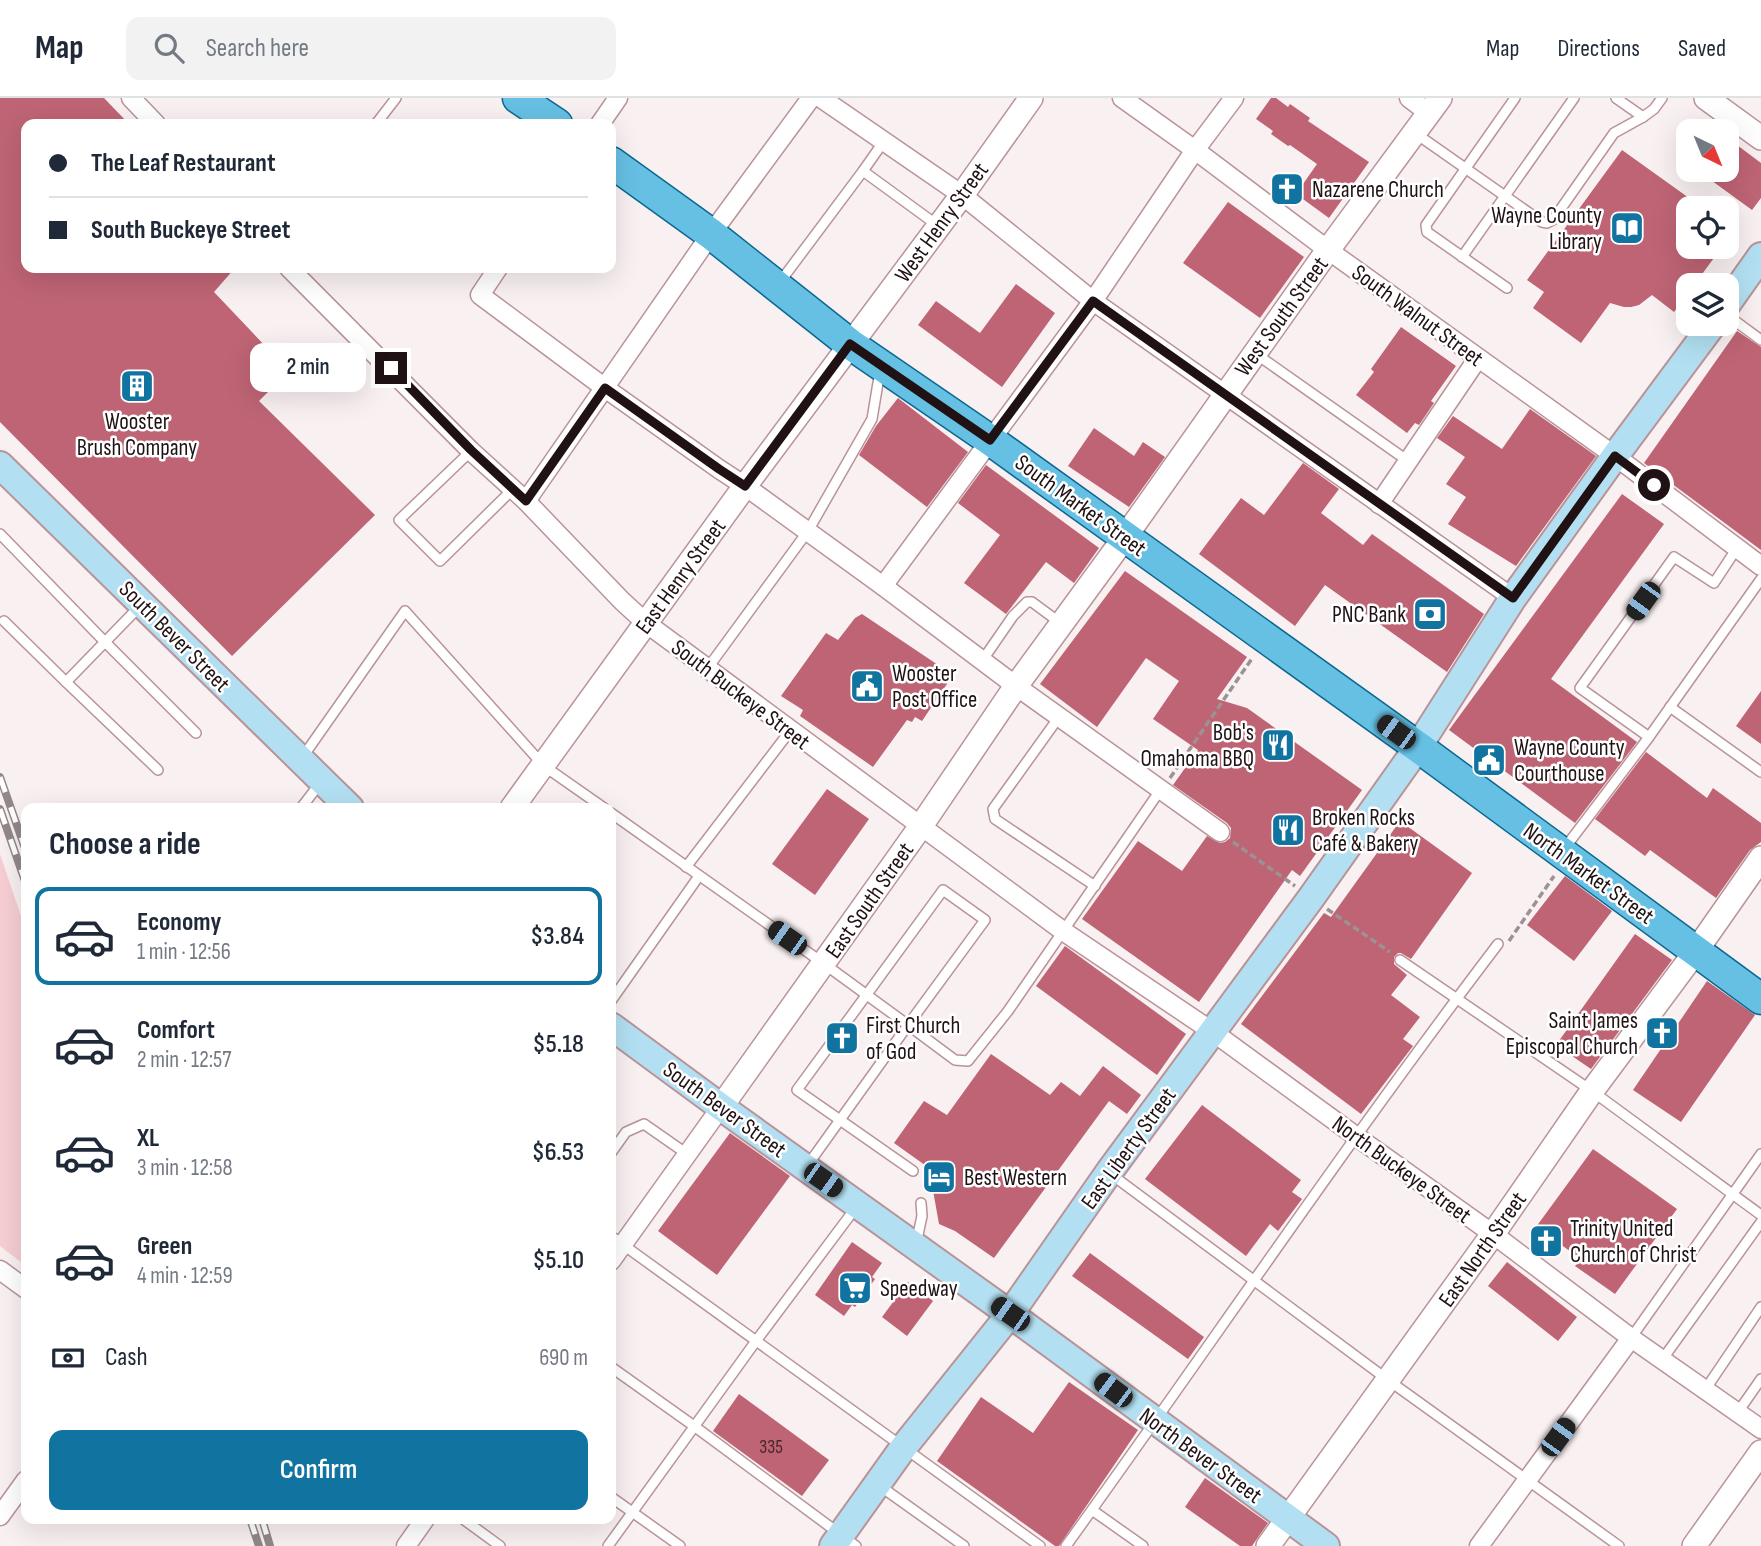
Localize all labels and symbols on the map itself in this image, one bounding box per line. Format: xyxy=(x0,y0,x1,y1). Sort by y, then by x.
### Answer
north arrow xyxy=(1676,119,1740,182)
street label: West Henry Street xyxy=(889,157,995,288)
church icon: Nazarene Church xyxy=(1268,170,1306,208)
place label: Nazarene Church xyxy=(1312,176,1444,204)
place label: Wayne County Library xyxy=(1491,202,1602,256)
library icon: Wayne County Library xyxy=(1608,209,1646,247)
street label: West South Street xyxy=(1229,251,1335,382)
street label: South Walnut Street xyxy=(1346,259,1489,373)
callout: 2 min xyxy=(251,344,366,392)
route end xyxy=(375,352,407,384)
building icon: Wooster Brush Company xyxy=(118,367,156,405)
place label: Wooster Brush Company xyxy=(77,408,197,462)
street label: South Market Street xyxy=(1009,449,1152,563)
route start xyxy=(1638,469,1670,501)
street label: East Henry Street xyxy=(630,514,732,640)
street label: South Bever Street xyxy=(113,575,236,698)
car xyxy=(1623,578,1664,624)
bank icon: PNC Bank xyxy=(1411,595,1449,633)
place label: PNC Bank xyxy=(1332,601,1406,629)
street label: South Buckeye Street xyxy=(666,634,815,756)
place label: Wooster Post Office xyxy=(892,660,977,714)
public building icon: Wooster Post Office xyxy=(848,667,886,705)
car xyxy=(1373,711,1420,753)
place label: Bob's Omahoma BBQ xyxy=(1141,719,1254,773)
restaurant icon: Bob's Omahoma BBQ xyxy=(1259,726,1297,764)
place label: Wayne County Courthouse xyxy=(1514,734,1625,788)
public building icon: Wayne County Courthouse xyxy=(1470,741,1508,779)
place label: Broken Rocks Café & Bakery xyxy=(1312,804,1419,858)
restaurant icon: Broken Rocks Café & Bakery xyxy=(1269,811,1307,849)
street label: North Market Street xyxy=(1518,817,1659,931)
street label: East South Street xyxy=(820,837,920,964)
car xyxy=(764,917,811,959)
place label: Saint James Episcopal Church xyxy=(1506,1007,1638,1061)
place label: First Church of God xyxy=(866,1012,960,1066)
church icon: Saint James Episcopal Church xyxy=(1643,1014,1681,1052)
church icon: First Church of God xyxy=(823,1019,861,1057)
street label: South Bever Street xyxy=(657,1056,792,1164)
street label: East Liberty Street xyxy=(1075,1082,1182,1215)
street label: North Buckeye Street xyxy=(1326,1110,1477,1230)
hotel icon: Best Western xyxy=(920,1158,958,1196)
car xyxy=(800,1159,847,1201)
place label: Best Western xyxy=(964,1164,1067,1192)
street label: East North Street xyxy=(1433,1187,1533,1313)
place label: Trinity United Church of Christ xyxy=(1570,1215,1696,1269)
church icon: Trinity United Church of Christ xyxy=(1527,1222,1565,1260)
supermarket icon: Speedway xyxy=(836,1269,874,1307)
place label: Speedway xyxy=(880,1275,958,1303)
car xyxy=(987,1293,1034,1335)
car xyxy=(1090,1369,1137,1411)
street label: North Bever Street xyxy=(1134,1402,1267,1510)
car xyxy=(1538,1414,1579,1460)
house number: 335 xyxy=(759,1436,783,1459)

